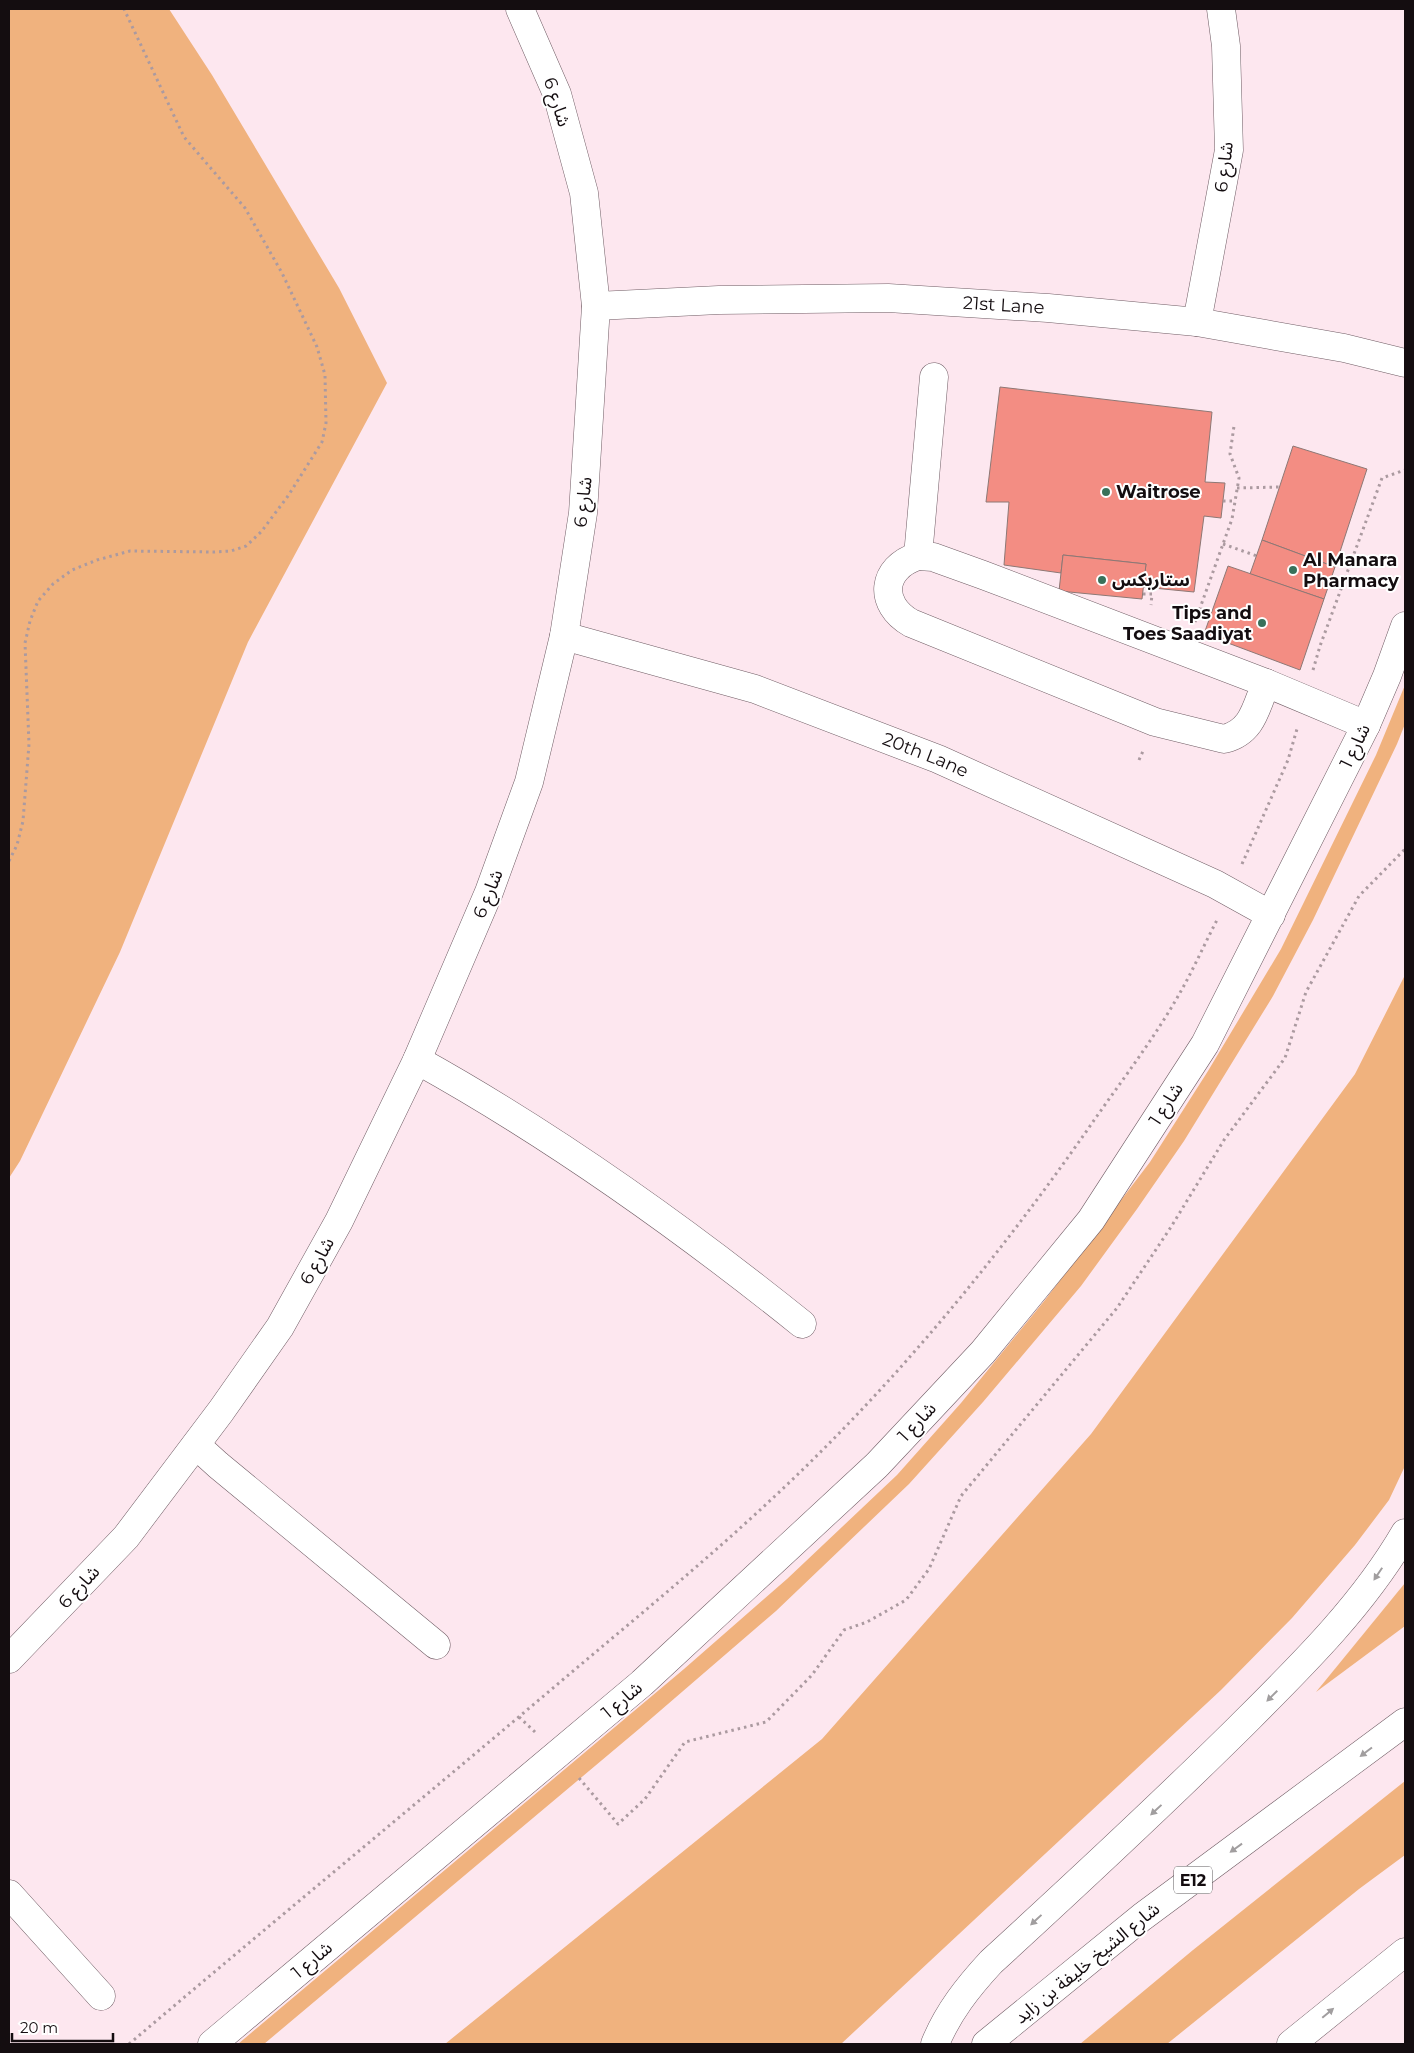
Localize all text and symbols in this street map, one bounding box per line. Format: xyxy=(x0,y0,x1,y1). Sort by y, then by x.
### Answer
street label: شارع 6 xyxy=(536,74,575,130)
street label: شارع 6 xyxy=(1210,140,1241,194)
street label: 21st Lane xyxy=(962,292,1045,319)
street label: شارع 6 xyxy=(569,476,600,529)
place label: Waitrose xyxy=(1116,481,1201,503)
marker: Waitrose xyxy=(1100,486,1112,498)
place label: Al Manara Pharmacy xyxy=(1302,549,1399,592)
marker: Al Manara Pharmacy xyxy=(1287,564,1299,576)
place label: ستاربكس xyxy=(1112,569,1190,591)
marker: ستاربكس xyxy=(1096,574,1108,586)
place label: Tips and Toes Saadiyat xyxy=(1123,602,1252,645)
marker: Tips and Toes Saadiyat xyxy=(1256,617,1268,629)
street label: شارع 1 xyxy=(1335,720,1378,773)
street label: 20th Lane xyxy=(879,728,972,782)
street label: شارع 6 xyxy=(468,866,510,923)
street label: شارع 1 xyxy=(1144,1079,1190,1131)
street label: شارع 6 xyxy=(295,1233,342,1290)
street label: شارع 1 xyxy=(893,1398,943,1448)
street label: شارع 6 xyxy=(54,1561,107,1615)
one-way arrow xyxy=(1373,1567,1383,1580)
street label: شارع 1 xyxy=(597,1677,649,1726)
one-way arrow xyxy=(1266,1690,1278,1702)
one-way arrow xyxy=(1359,1747,1373,1757)
one-way arrow xyxy=(1150,1804,1162,1816)
one-way arrow xyxy=(1229,1843,1242,1853)
road number: E12 xyxy=(1174,1866,1212,1894)
street label: شارع الشيخ خليفة بن زايد xyxy=(1010,1898,1166,2031)
one-way arrow xyxy=(1031,1914,1043,1926)
street label: شارع 1 xyxy=(287,1937,339,1986)
one-way arrow xyxy=(1322,2008,1335,2019)
scale bar xyxy=(12,2010,114,2042)
text: 20 m xyxy=(20,2018,58,2037)

